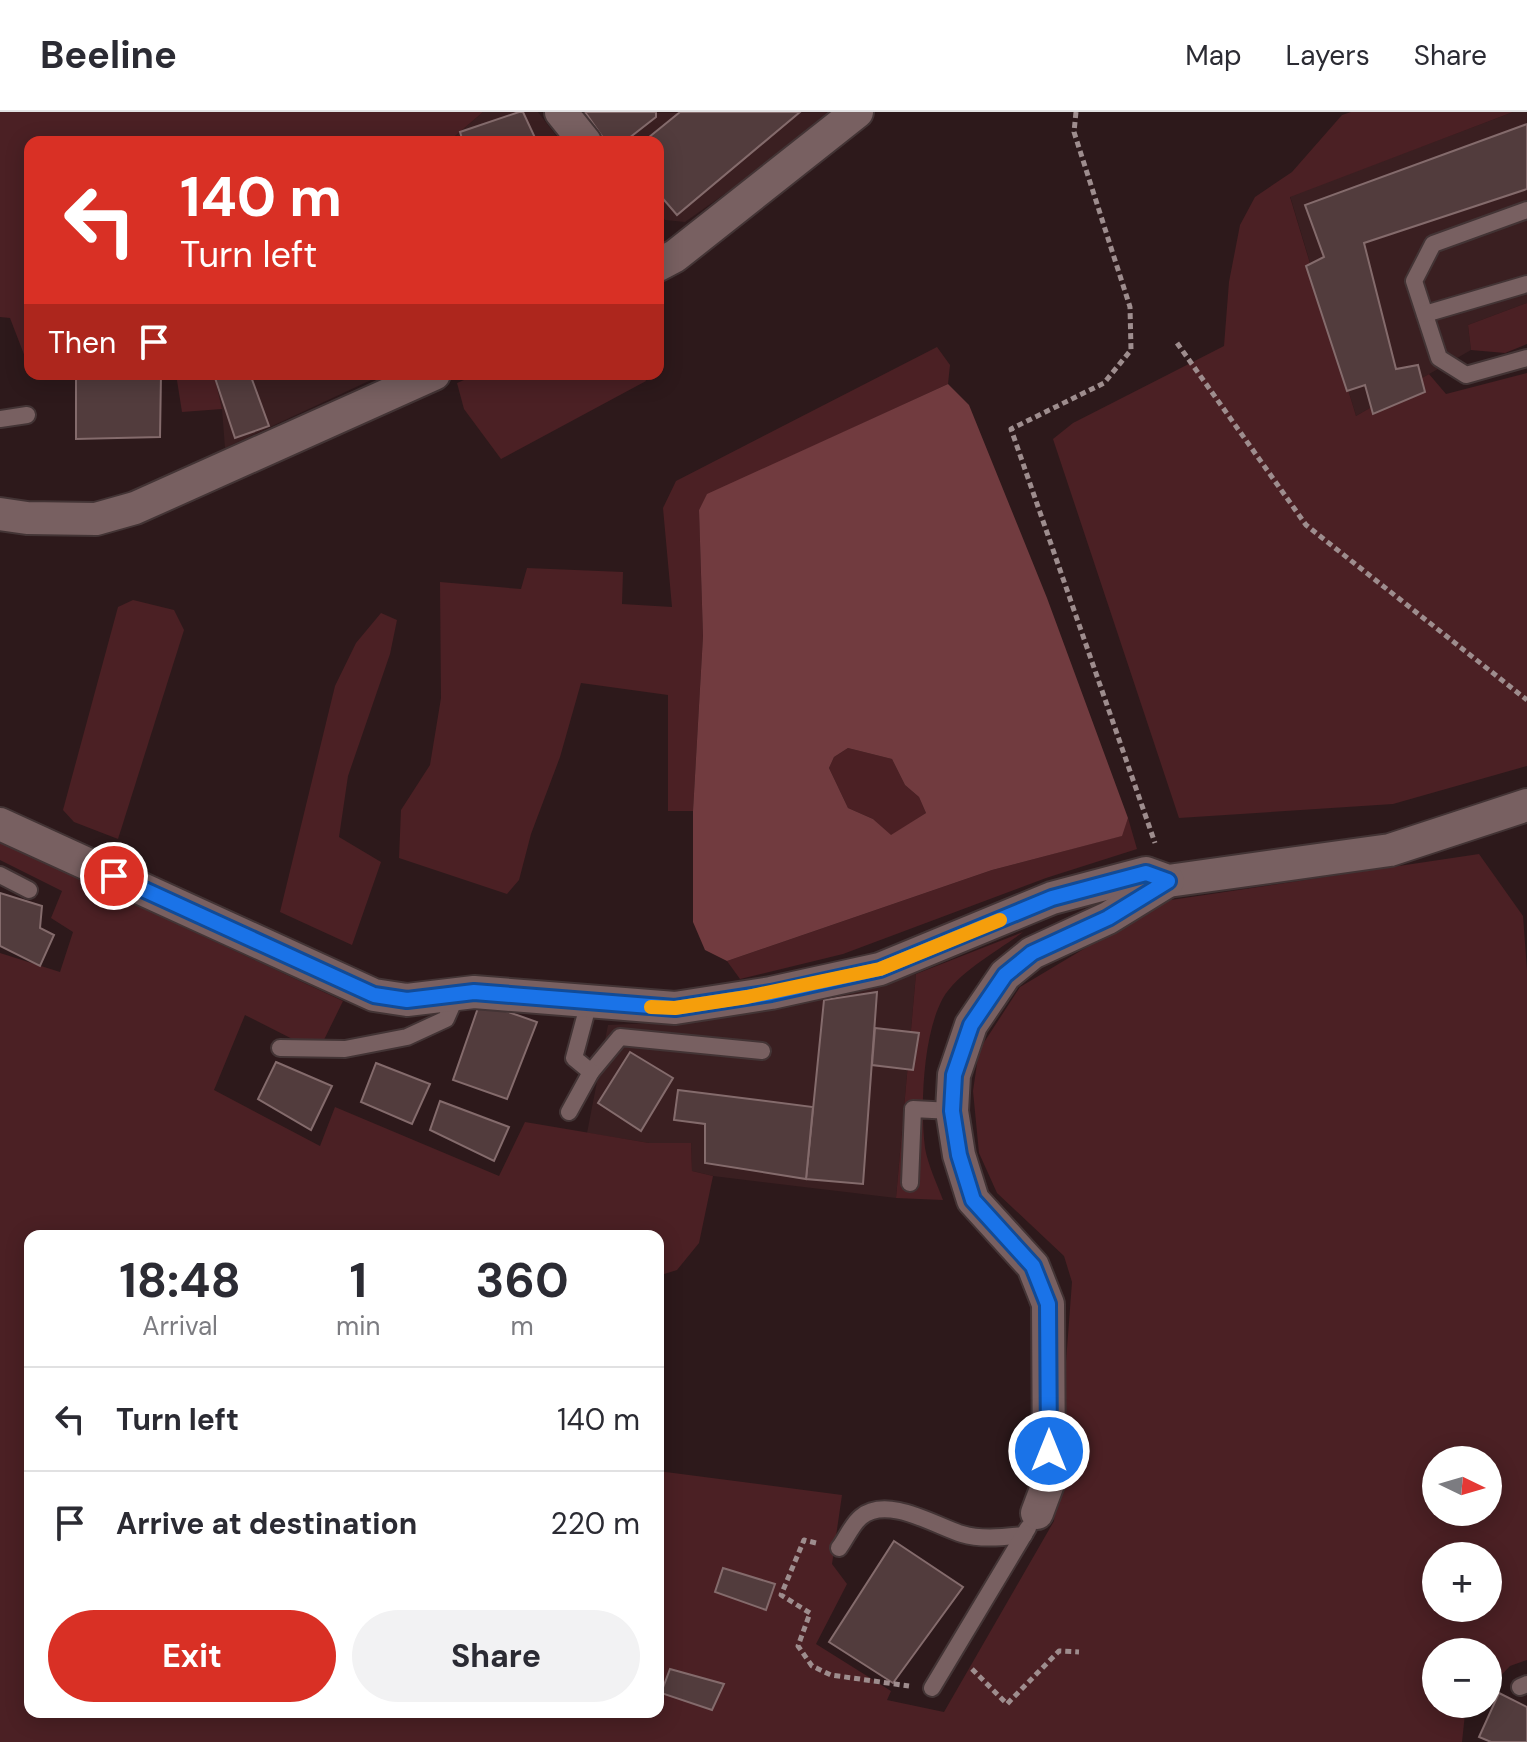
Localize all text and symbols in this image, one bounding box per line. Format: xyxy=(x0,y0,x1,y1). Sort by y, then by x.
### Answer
text: Beeline xyxy=(40,30,177,80)
text: Map xyxy=(1185,37,1242,74)
text: Layers xyxy=(1286,37,1370,74)
text: Share xyxy=(1414,37,1487,74)
text: 140 m xyxy=(180,160,342,233)
icon: left xyxy=(48,168,152,272)
text: Turn left xyxy=(180,231,317,278)
icon: arrive xyxy=(132,320,176,364)
text: Then xyxy=(48,323,116,362)
pin xyxy=(80,842,148,910)
icon: arrive xyxy=(92,854,136,898)
text: 18:48 xyxy=(119,1249,241,1312)
text: 1 xyxy=(349,1249,367,1312)
text: 360 xyxy=(476,1249,569,1312)
text: Arrival xyxy=(142,1309,218,1343)
text: min xyxy=(336,1309,380,1343)
text: m xyxy=(511,1309,534,1343)
icon: left xyxy=(48,1397,92,1441)
text: Turn left xyxy=(116,1400,239,1439)
text: 140 m xyxy=(557,1400,640,1439)
position arrow xyxy=(1007,1409,1091,1493)
north arrow xyxy=(1422,1446,1502,1526)
map controls xyxy=(1422,1446,1502,1718)
icon: arrive xyxy=(48,1501,92,1545)
text: Arrive at destination xyxy=(116,1504,417,1543)
text: 220 m xyxy=(551,1504,640,1543)
button: + xyxy=(1422,1542,1502,1622)
button: Exit xyxy=(48,1610,336,1702)
button: Share xyxy=(352,1610,640,1702)
button: − xyxy=(1422,1638,1502,1718)

